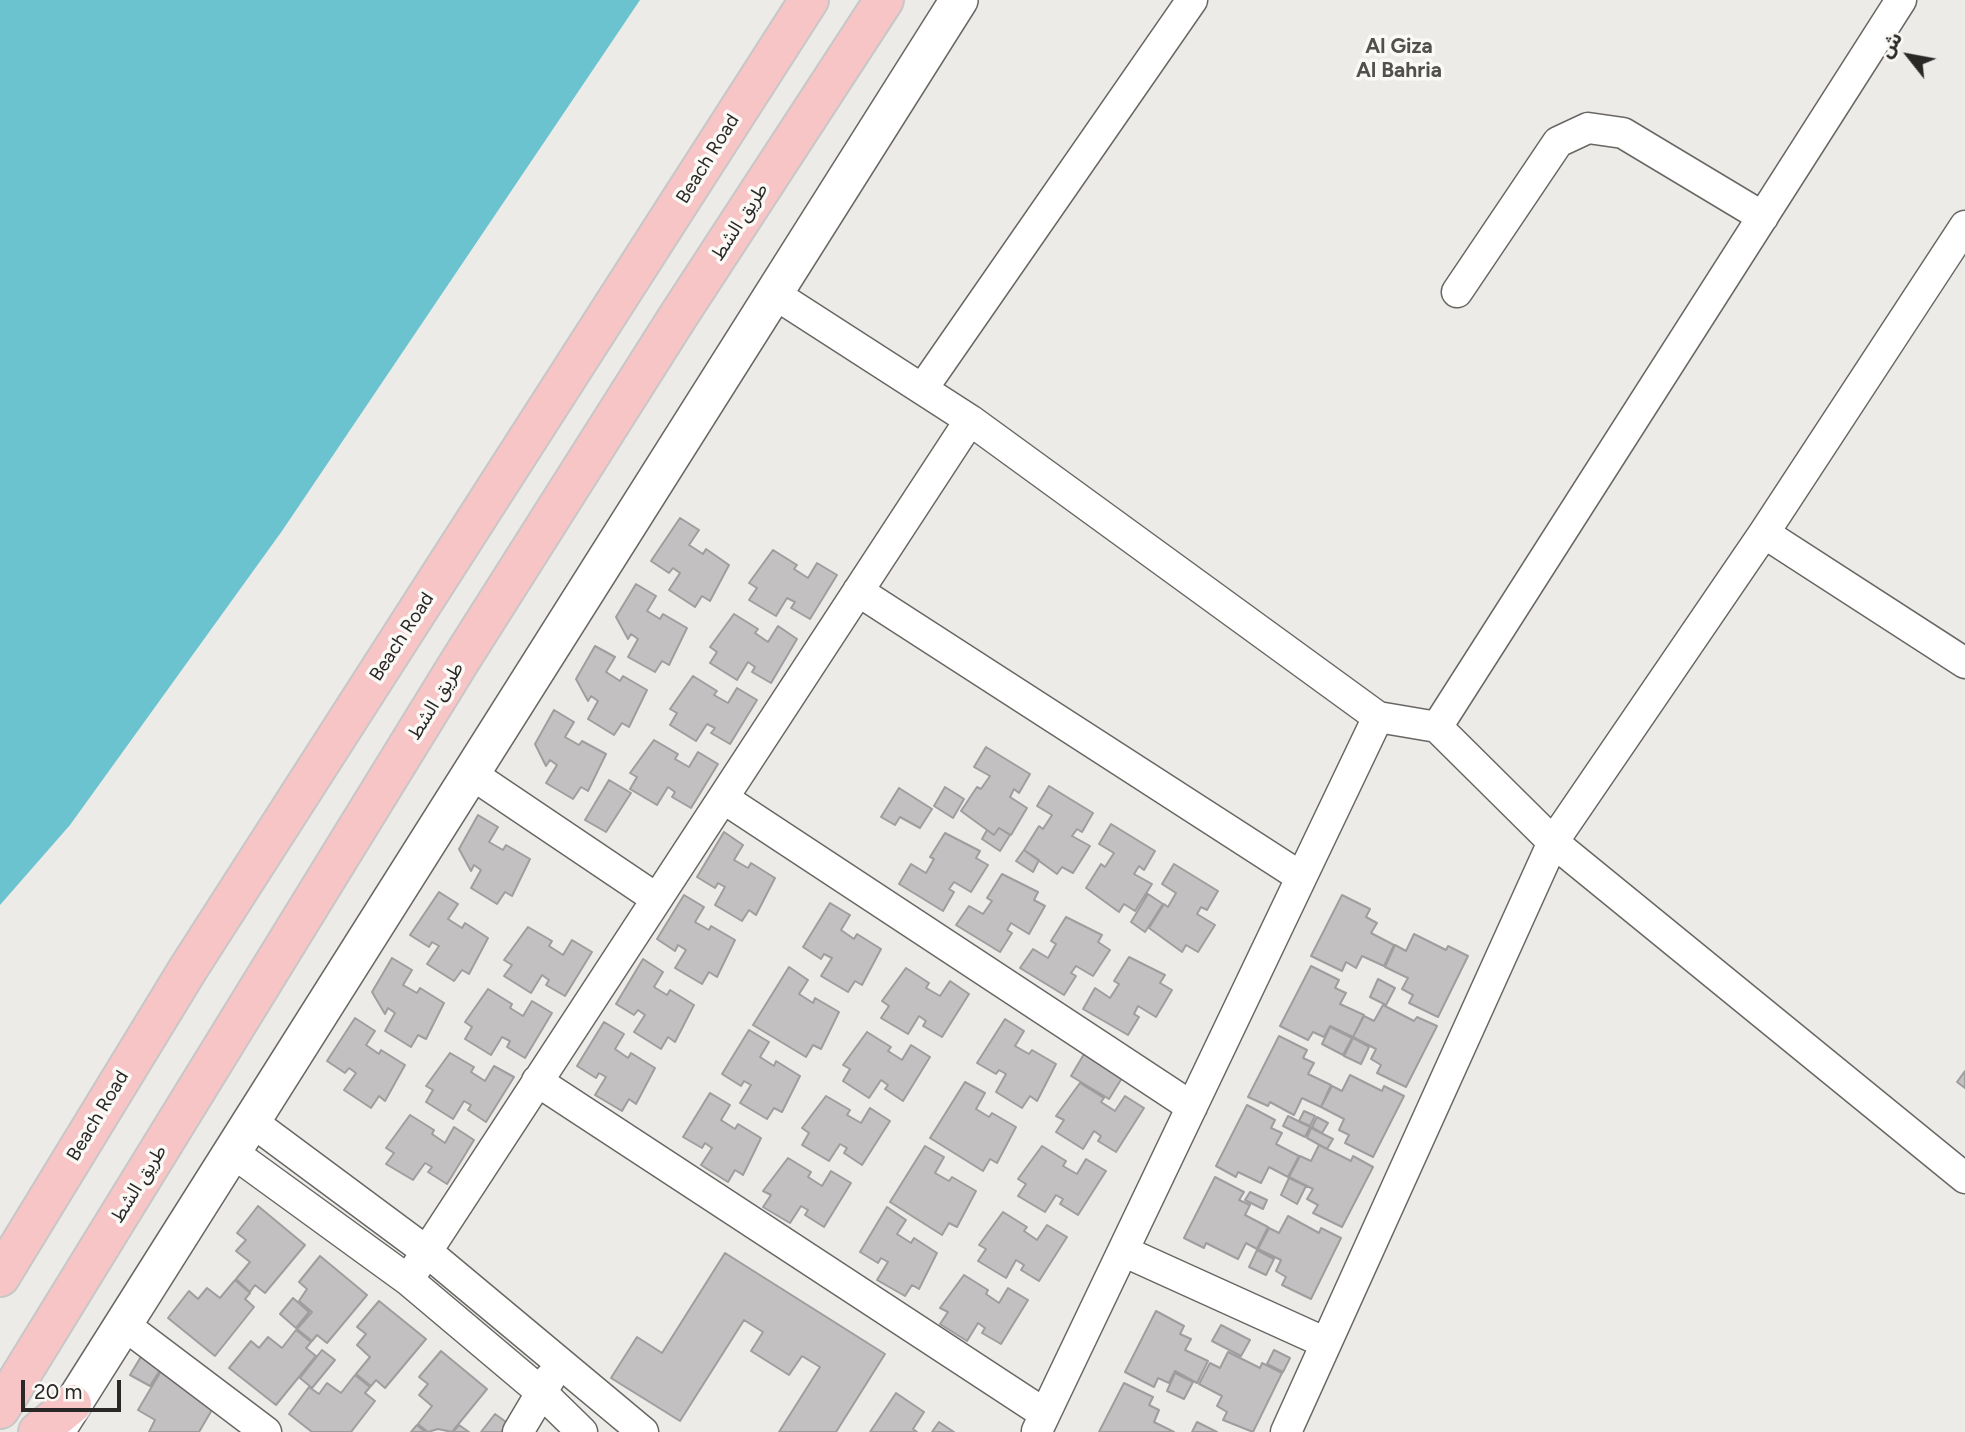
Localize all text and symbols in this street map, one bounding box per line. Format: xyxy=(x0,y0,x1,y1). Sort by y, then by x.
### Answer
north arrow xyxy=(1874,21,1944,91)
text: ش xyxy=(1874,28,1907,62)
district label: Al Giza Al Bahria xyxy=(1356,34,1442,84)
street label: Beach Road xyxy=(672,110,744,208)
street label: طريق الشط xyxy=(707,179,773,265)
street label: Beach Road xyxy=(365,588,439,686)
street label: طريق الشط xyxy=(403,658,469,744)
street label: Beach Road xyxy=(62,1067,134,1165)
street label: طريق الشط xyxy=(106,1141,172,1227)
scale bar xyxy=(24,1366,124,1410)
text: 20 m xyxy=(34,1379,82,1404)

